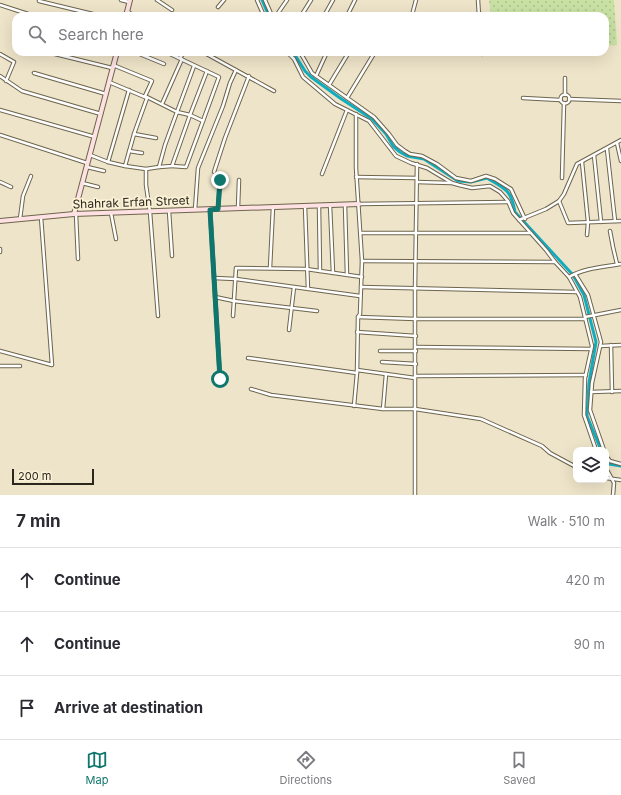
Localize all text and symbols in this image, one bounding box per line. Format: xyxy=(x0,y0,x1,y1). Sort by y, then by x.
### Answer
search box xyxy=(12,12,609,56)
icon: search xyxy=(26,23,48,45)
text: Search here xyxy=(58,25,144,44)
route end xyxy=(211,171,229,189)
street label: Shahrak Erfan Street xyxy=(72,192,190,212)
route start xyxy=(211,370,229,388)
map controls xyxy=(573,447,609,483)
button: layers xyxy=(573,447,609,483)
scale bar xyxy=(12,467,94,486)
text: 200 m xyxy=(18,469,51,483)
text: 7 min xyxy=(16,511,61,531)
text: Walk · 510 m xyxy=(528,513,605,529)
icon: ahead xyxy=(16,569,38,591)
text: Continue xyxy=(54,570,121,589)
text: 420 m xyxy=(565,572,605,588)
icon: ahead xyxy=(16,633,38,655)
text: Continue xyxy=(54,634,121,653)
text: 90 m xyxy=(574,636,605,652)
icon: arrive xyxy=(16,697,38,719)
text: Arrive at destination xyxy=(54,698,203,717)
tab: Map xyxy=(86,749,108,787)
tab: Directions xyxy=(280,749,332,787)
tab: Saved xyxy=(503,749,535,787)

